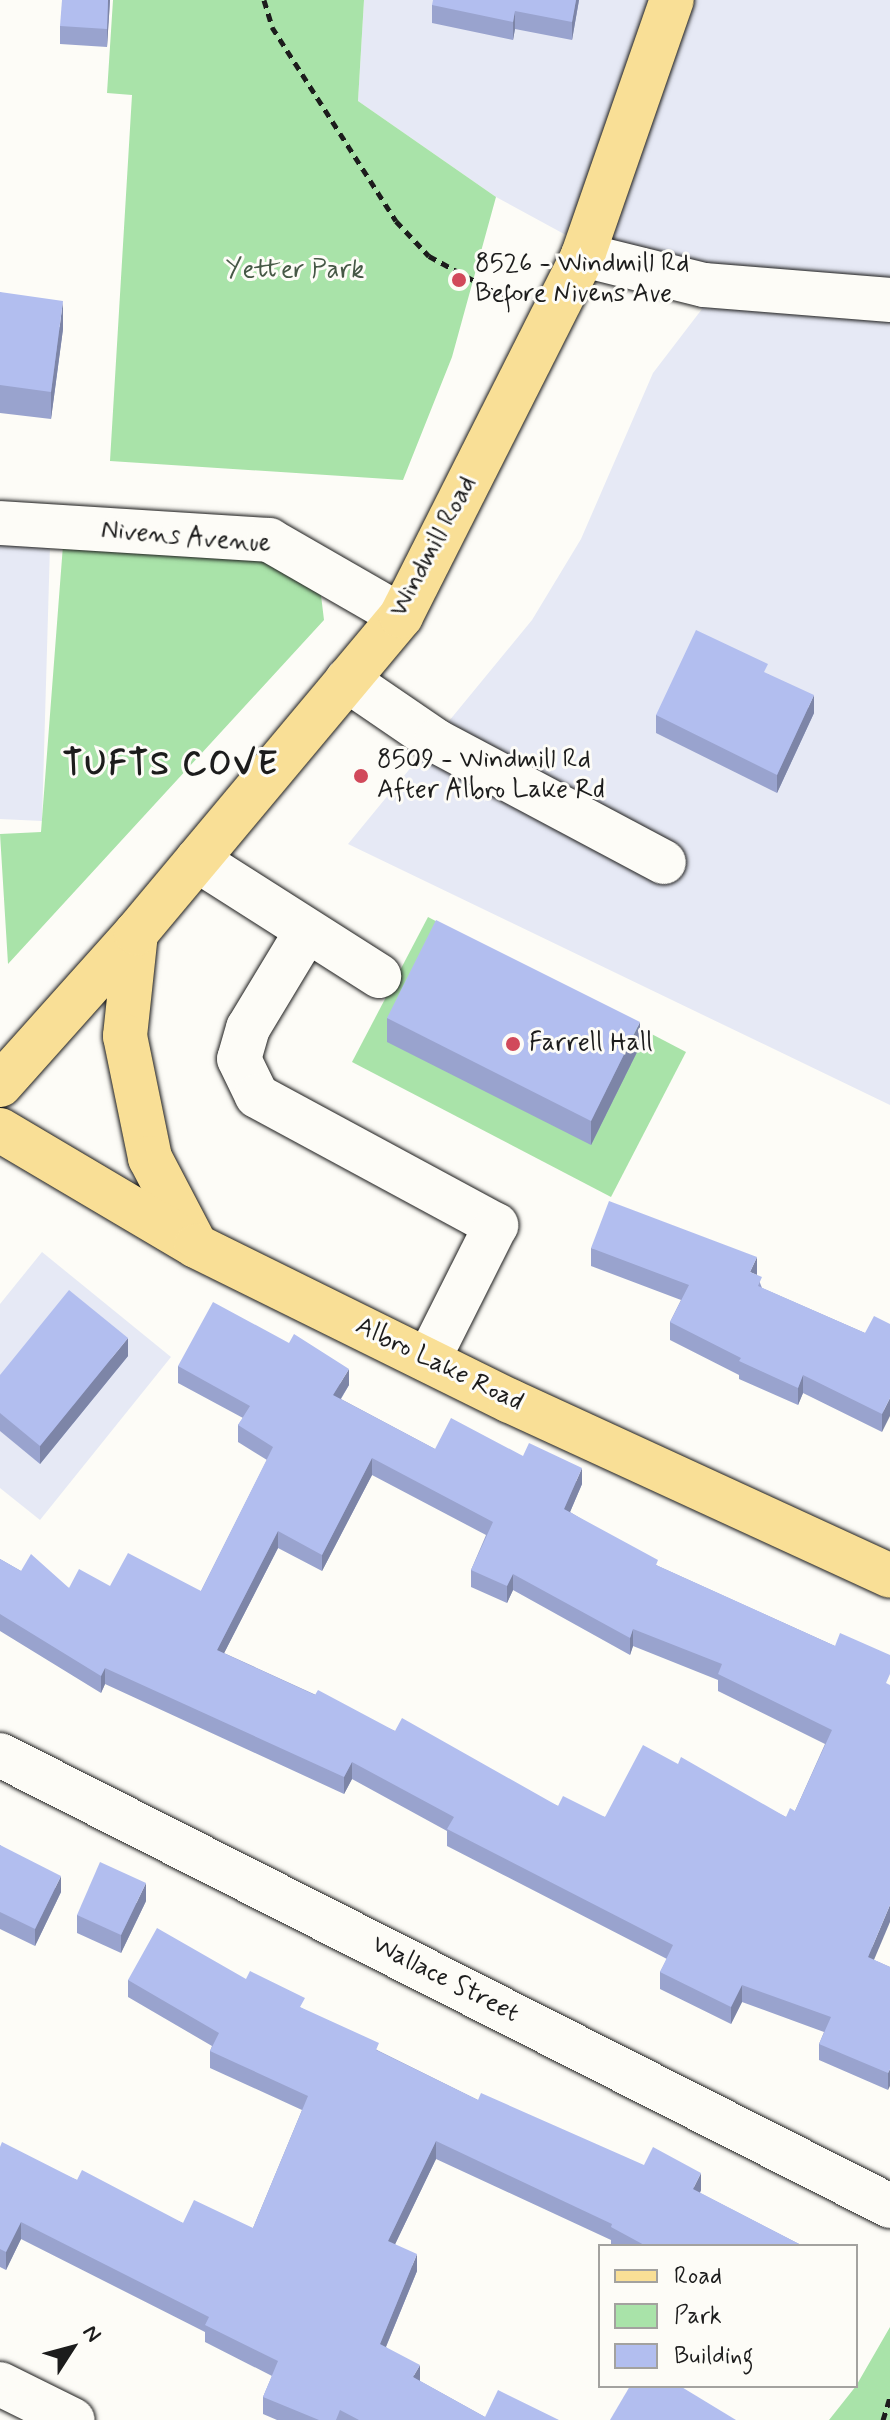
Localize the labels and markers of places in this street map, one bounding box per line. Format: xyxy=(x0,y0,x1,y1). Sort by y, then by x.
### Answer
place label: 8526 - Windmill Rd Before Nivens Ave xyxy=(475,249,689,310)
marker: 8526 - Windmill Rd Before Nivens Ave xyxy=(450,271,468,289)
place label: 8509 - Windmill Rd After Albro Lake Rd xyxy=(377,745,603,806)
marker: 8509 - Windmill Rd After Albro Lake Rd xyxy=(352,767,370,785)
place label: Farrell Hall xyxy=(529,1028,651,1060)
marker: Farrell Hall xyxy=(504,1035,522,1053)

